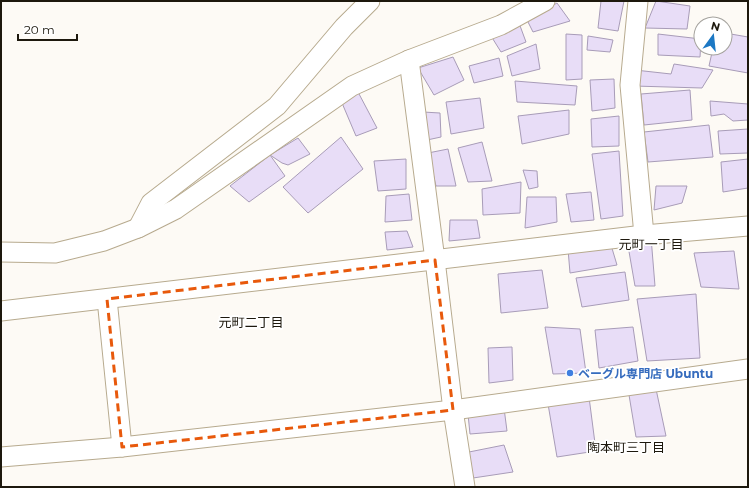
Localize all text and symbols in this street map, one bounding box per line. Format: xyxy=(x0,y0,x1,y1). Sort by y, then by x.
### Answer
scale bar xyxy=(18,16,77,42)
north arrow xyxy=(693,16,733,56)
text: N xyxy=(709,18,722,34)
text: 20 m xyxy=(24,22,55,37)
district label: 元町一丁目 xyxy=(618,236,684,252)
district label: 元町二丁目 xyxy=(218,314,284,330)
place label: ベーグル専門店 Ubuntu xyxy=(578,366,713,381)
marker: ベーグル専門店 Ubuntu xyxy=(565,368,575,378)
district label: 陶本町三丁目 xyxy=(587,439,665,455)

